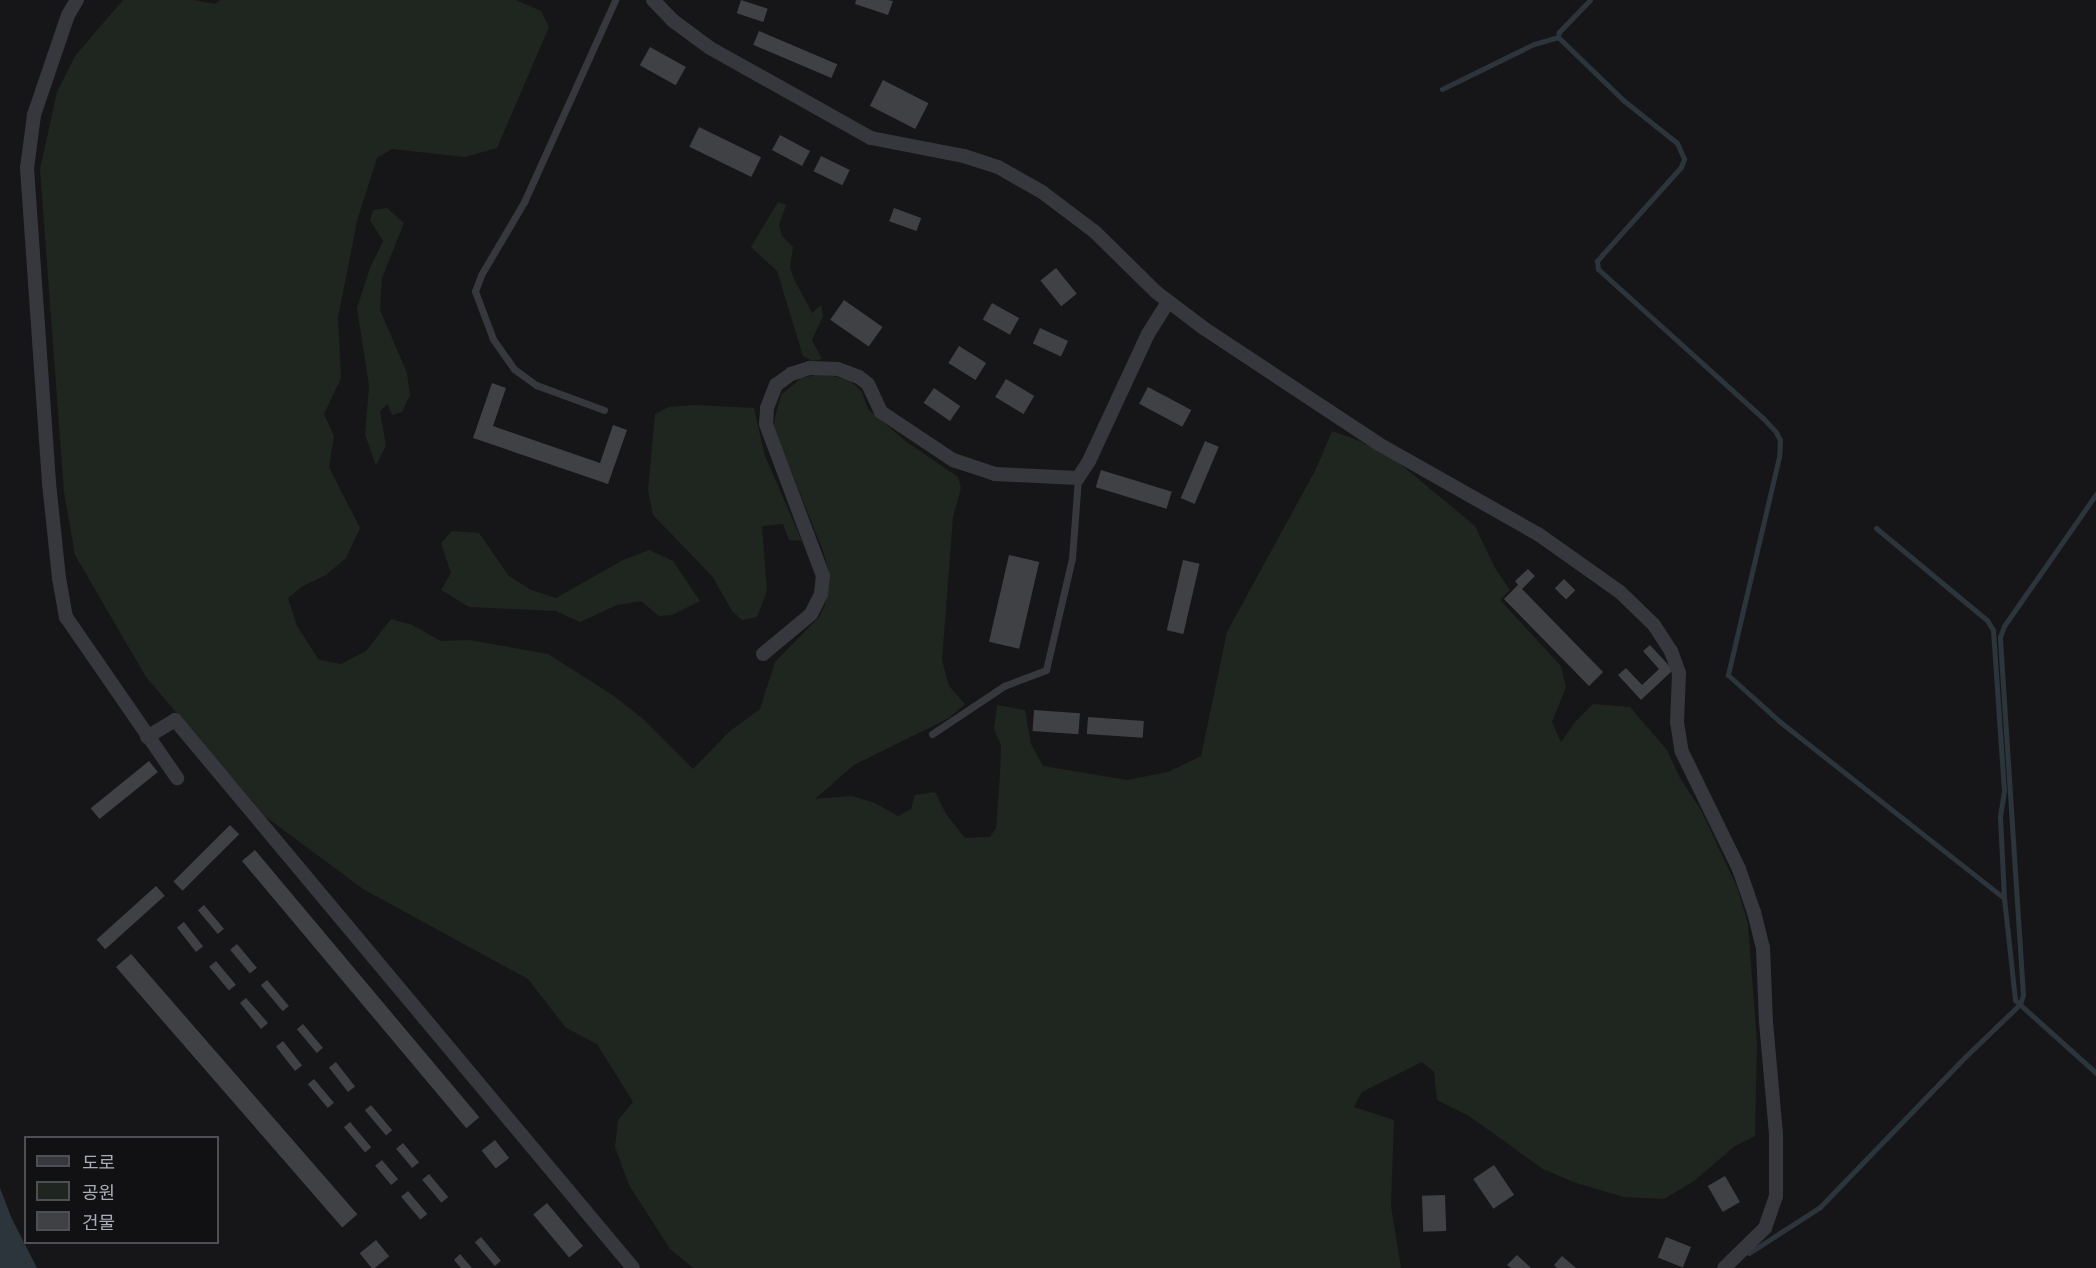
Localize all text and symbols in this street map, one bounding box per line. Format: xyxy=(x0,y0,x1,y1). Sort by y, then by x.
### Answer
legend xyxy=(24,1136,219,1244)
text: 도로 xyxy=(82,1153,115,1173)
text: 공원 xyxy=(82,1183,115,1203)
text: 건물 xyxy=(82,1213,115,1233)

